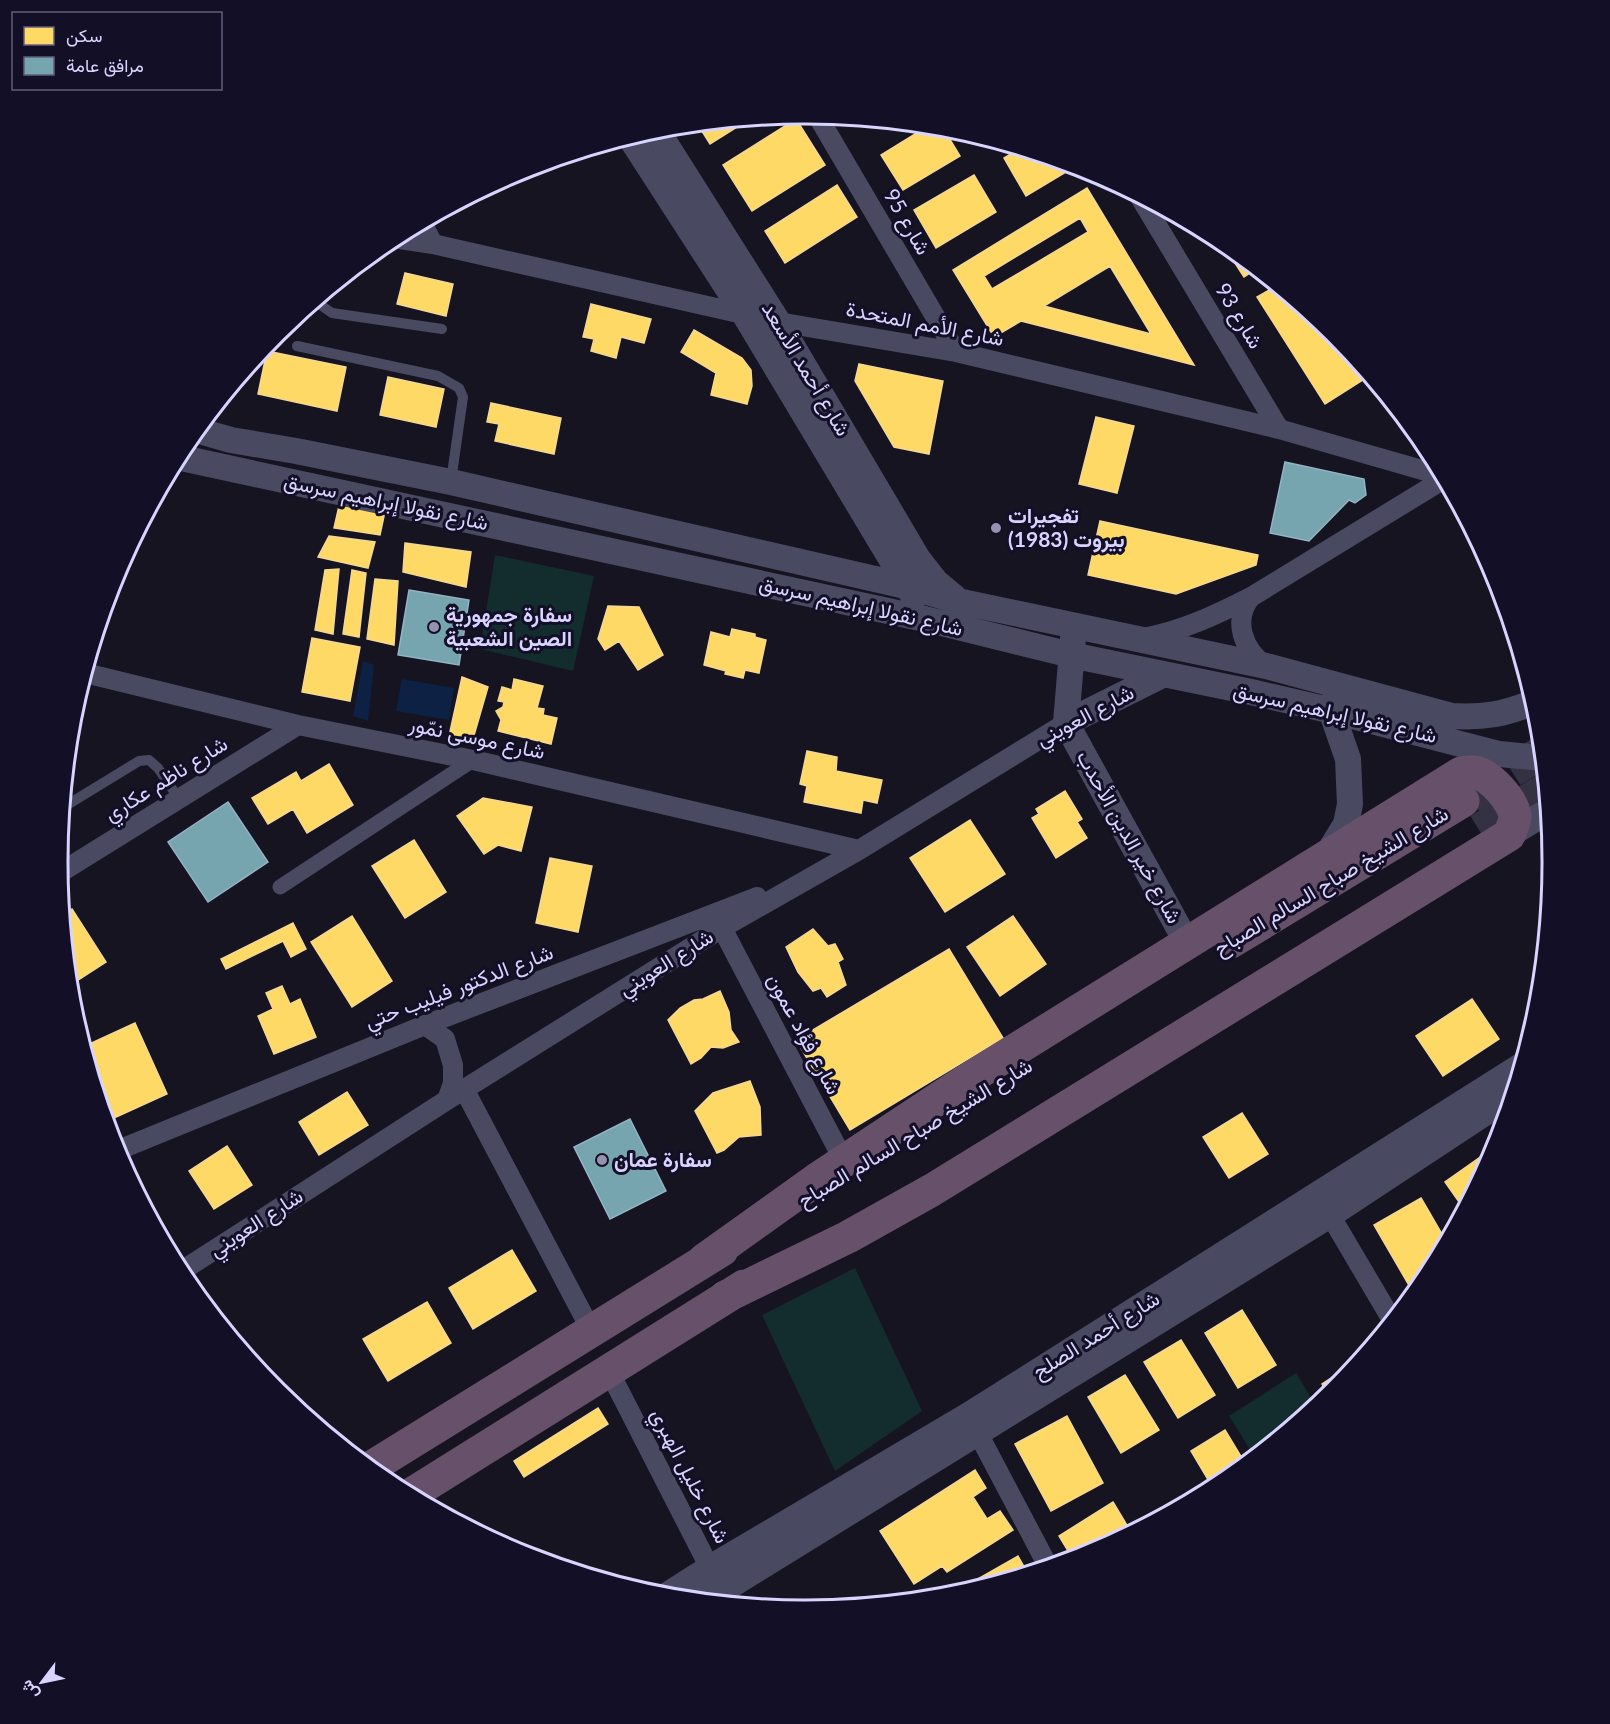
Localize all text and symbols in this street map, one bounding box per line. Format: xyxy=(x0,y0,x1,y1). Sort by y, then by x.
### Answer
legend xyxy=(12,12,222,90)
text: سكن xyxy=(66,24,102,47)
text: مرافق عامة xyxy=(66,54,144,77)
street label: شارع 95 xyxy=(877,184,937,260)
street label: شارع 93 xyxy=(1208,278,1270,354)
street label: شارع الأمم المتحدة xyxy=(844,295,1006,353)
street label: شارع أحمد الأسعد xyxy=(755,297,857,441)
street label: شارع نقولا إبراهيم سرسق xyxy=(281,467,491,537)
place label: تفجيرات بيروت (1983) xyxy=(1008,502,1125,553)
marker: تفجيرات بيروت (1983) xyxy=(989,521,1003,535)
street label: شارع نقولا إبراهيم سرسق xyxy=(756,569,966,643)
place label: سفارة جمهورية الصين الشعبية xyxy=(446,601,572,651)
marker: سفارة جمهورية الصين الشعبية xyxy=(427,620,441,634)
street label: شارع نقولا إبراهيم سرسق xyxy=(1230,676,1440,750)
street label: شارع العويني xyxy=(1031,678,1140,756)
street label: شارع موسى نمّور xyxy=(405,710,548,766)
street label: شارع ناظم عكاري xyxy=(99,730,235,831)
street label: شارع خير الدين الأحدب xyxy=(1070,745,1188,929)
street label: شارع الشيخ صباح السالم الصباح xyxy=(1208,800,1454,962)
street label: شارع العويني xyxy=(613,923,720,1006)
street label: شارع الدكتور فيليب حتي xyxy=(361,938,558,1039)
street label: شارع فؤاد عمون xyxy=(760,969,848,1099)
street label: شارع الشيخ صباح السالم الصباح xyxy=(792,1052,1038,1214)
place label: سفارة عمان xyxy=(614,1146,712,1173)
marker: سفارة عمان xyxy=(595,1153,609,1167)
street label: شارع العويني xyxy=(203,1182,310,1266)
street label: شارع أحمد الصلح xyxy=(1027,1285,1165,1385)
street label: شارع خليل الهبري xyxy=(641,1404,736,1550)
north arrow xyxy=(12,1652,72,1712)
text: ش xyxy=(16,1676,43,1703)

